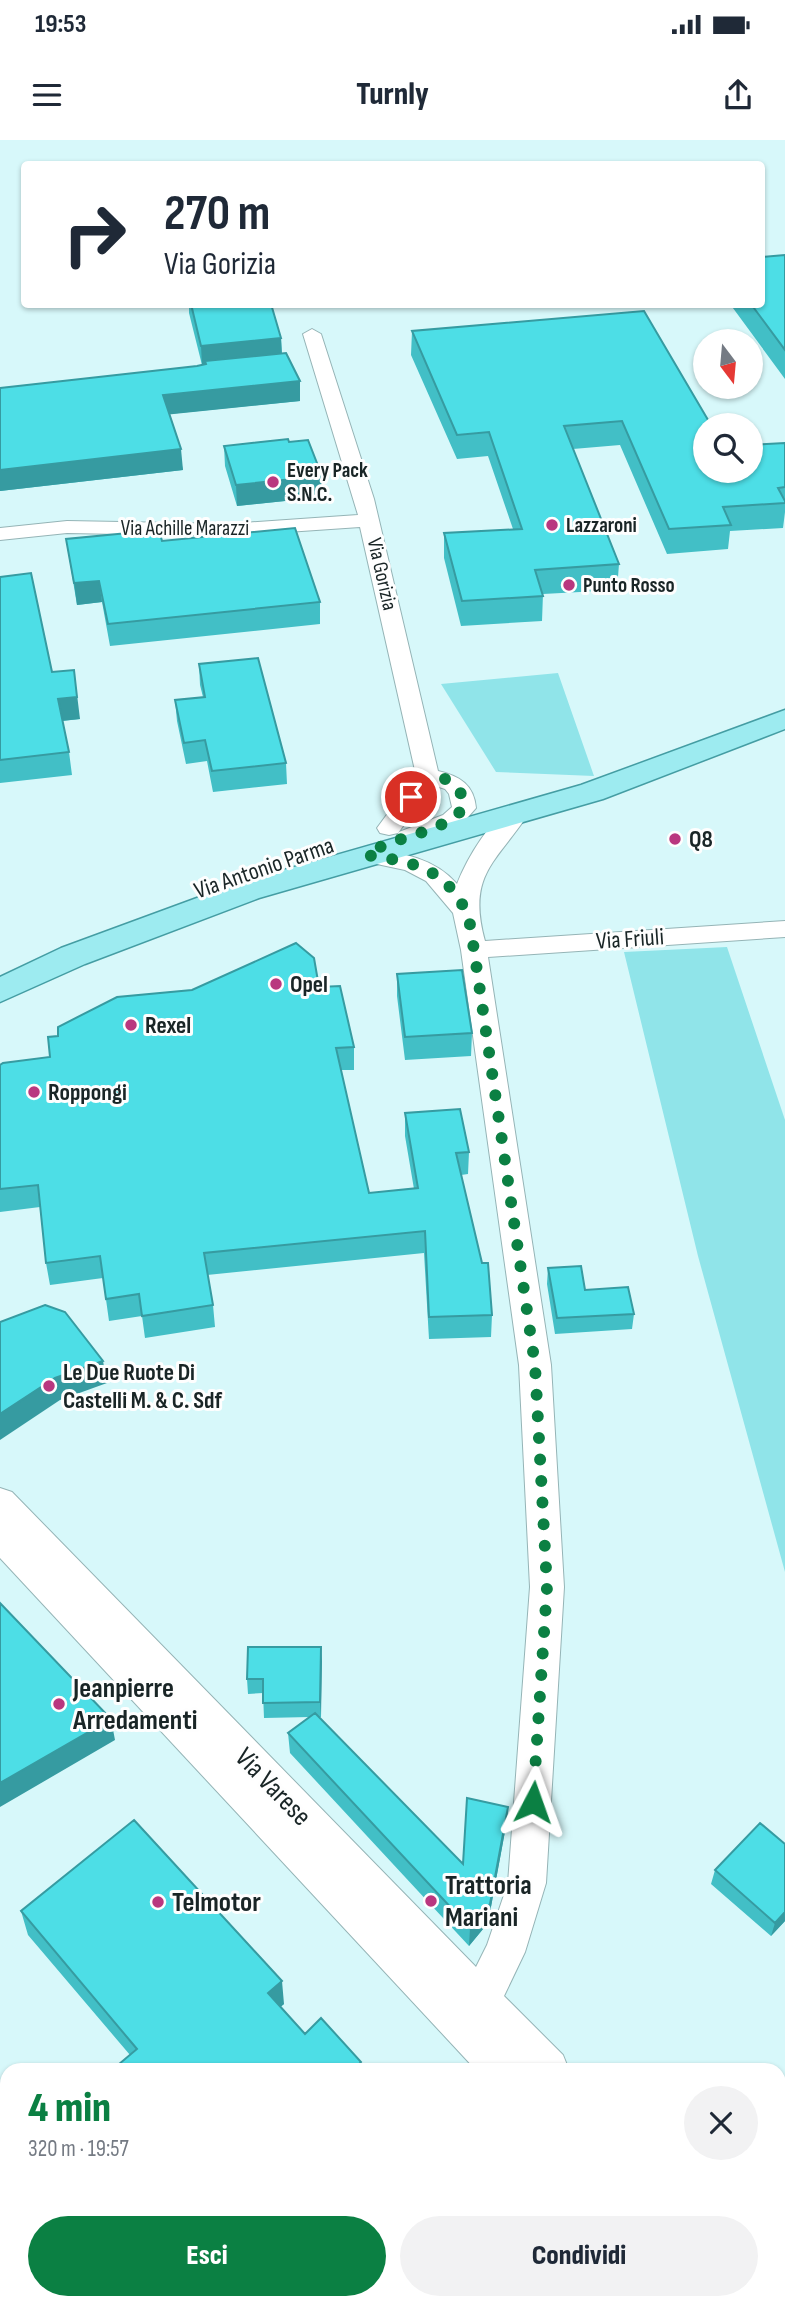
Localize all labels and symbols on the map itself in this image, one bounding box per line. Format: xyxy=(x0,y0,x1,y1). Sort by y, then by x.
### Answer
north arrow xyxy=(693,329,763,399)
place label: Every Pack S.N.C. xyxy=(287,458,368,507)
marker: Every Pack S.N.C. xyxy=(265,474,281,490)
place label: Lazzaroni xyxy=(566,513,637,538)
street label: Via Achille Marazzi xyxy=(121,516,249,541)
marker: Lazzaroni xyxy=(544,517,560,533)
street label: Via Gorizia xyxy=(362,535,402,613)
place label: Punto Rosso xyxy=(583,573,675,598)
marker: Punto Rosso xyxy=(561,577,577,593)
pin xyxy=(381,767,441,827)
place label: Q8 xyxy=(689,825,713,854)
street label: Via Antonio Parma xyxy=(190,831,338,905)
marker: Q8 xyxy=(667,831,683,847)
street label: Via Friuli xyxy=(595,922,665,956)
place label: Opel xyxy=(290,970,328,999)
marker: Opel xyxy=(268,976,284,992)
place label: Rexel xyxy=(145,1011,191,1040)
marker: Rexel xyxy=(123,1017,139,1033)
place label: Roppongi xyxy=(48,1078,127,1107)
marker: Roppongi xyxy=(26,1084,42,1100)
place label: Le Due Ruote Di Castelli M. & C. Sdf xyxy=(63,1358,222,1415)
marker: Le Due Ruote Di Castelli M. & C. Sdf xyxy=(41,1378,57,1394)
place label: Jeanpierre Arredamenti xyxy=(72,1672,197,1737)
marker: Jeanpierre Arredamenti xyxy=(51,1696,67,1712)
street label: Via Varese xyxy=(228,1741,318,1833)
position arrow xyxy=(496,1765,570,1839)
place label: Trattoria Mariani xyxy=(445,1869,532,1934)
place label: Telmotor xyxy=(172,1886,261,1919)
marker: Trattoria Mariani xyxy=(423,1893,439,1909)
marker: Telmotor xyxy=(150,1894,166,1910)

